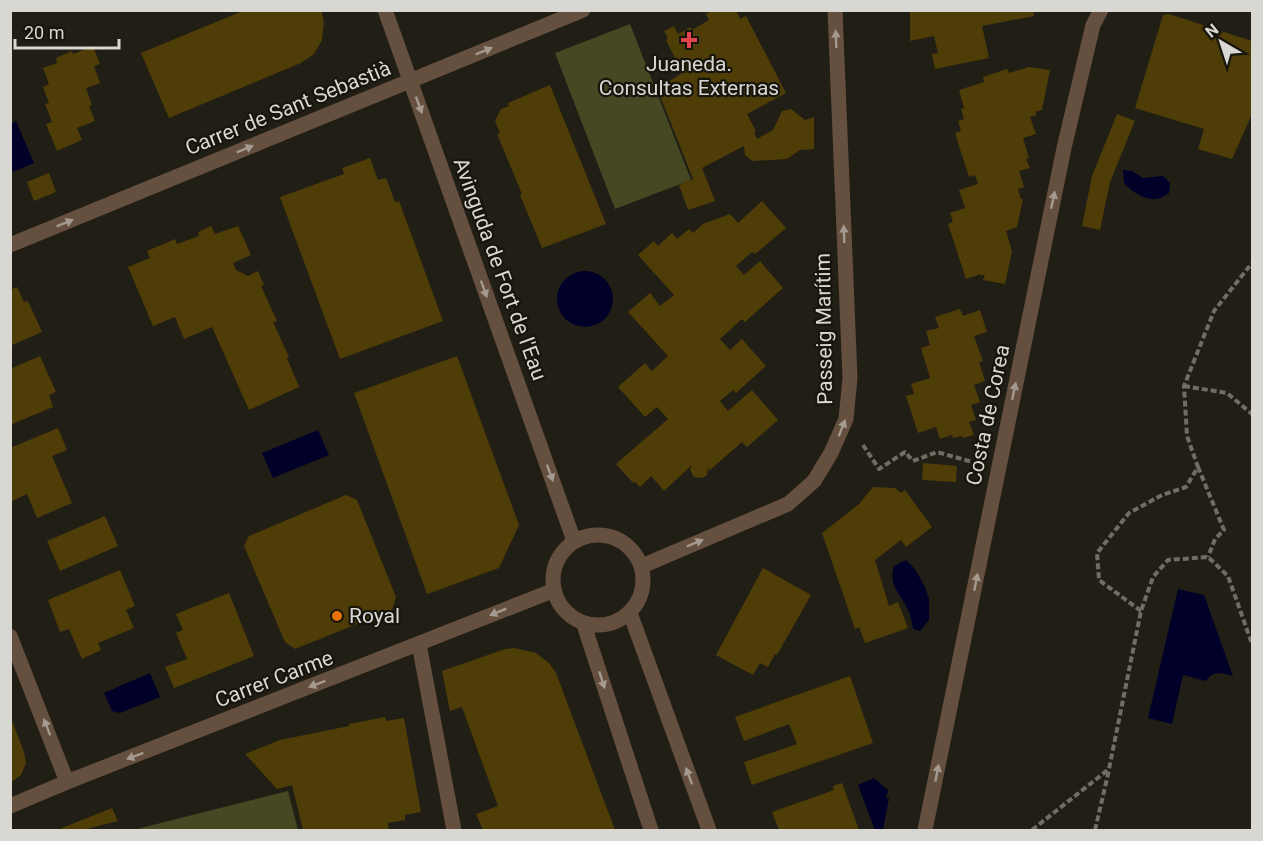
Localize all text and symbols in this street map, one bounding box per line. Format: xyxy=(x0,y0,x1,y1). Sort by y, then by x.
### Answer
scale bar xyxy=(15,12,118,50)
north arrow xyxy=(1191,12,1251,72)
text: N xyxy=(1202,20,1222,42)
text: 20 m xyxy=(24,22,64,43)
one-way arrow xyxy=(832,30,841,49)
marker: Juaneda. Consultas Externas xyxy=(680,31,698,49)
one-way arrow xyxy=(475,46,493,55)
place label: Juaneda. Consultas Externas xyxy=(599,52,779,100)
street label: Carrer de Sant Sebastià xyxy=(182,56,394,160)
one-way arrow xyxy=(415,96,425,114)
one-way arrow xyxy=(236,144,254,153)
street label: Avinguda de Fort de l'Eau xyxy=(449,154,551,384)
one-way arrow xyxy=(1049,191,1059,209)
one-way arrow xyxy=(56,218,74,228)
one-way arrow xyxy=(840,225,849,244)
street label: Passeig Marítim xyxy=(811,253,837,405)
one-way arrow xyxy=(480,280,490,298)
street label: Costa de Corea xyxy=(961,342,1015,488)
one-way arrow xyxy=(1010,382,1020,400)
one-way arrow xyxy=(838,419,847,437)
one-way arrow xyxy=(545,464,555,482)
one-way arrow xyxy=(687,538,705,548)
one-way arrow xyxy=(972,572,981,591)
place label: Royal xyxy=(349,604,400,628)
one-way arrow xyxy=(489,608,507,617)
marker: Royal xyxy=(330,609,344,623)
street label: Carrer Carme xyxy=(212,646,336,712)
one-way arrow xyxy=(598,671,607,689)
one-way arrow xyxy=(307,680,325,690)
one-way arrow xyxy=(41,718,51,736)
one-way arrow xyxy=(126,751,144,761)
one-way arrow xyxy=(933,763,942,782)
one-way arrow xyxy=(684,766,694,784)

